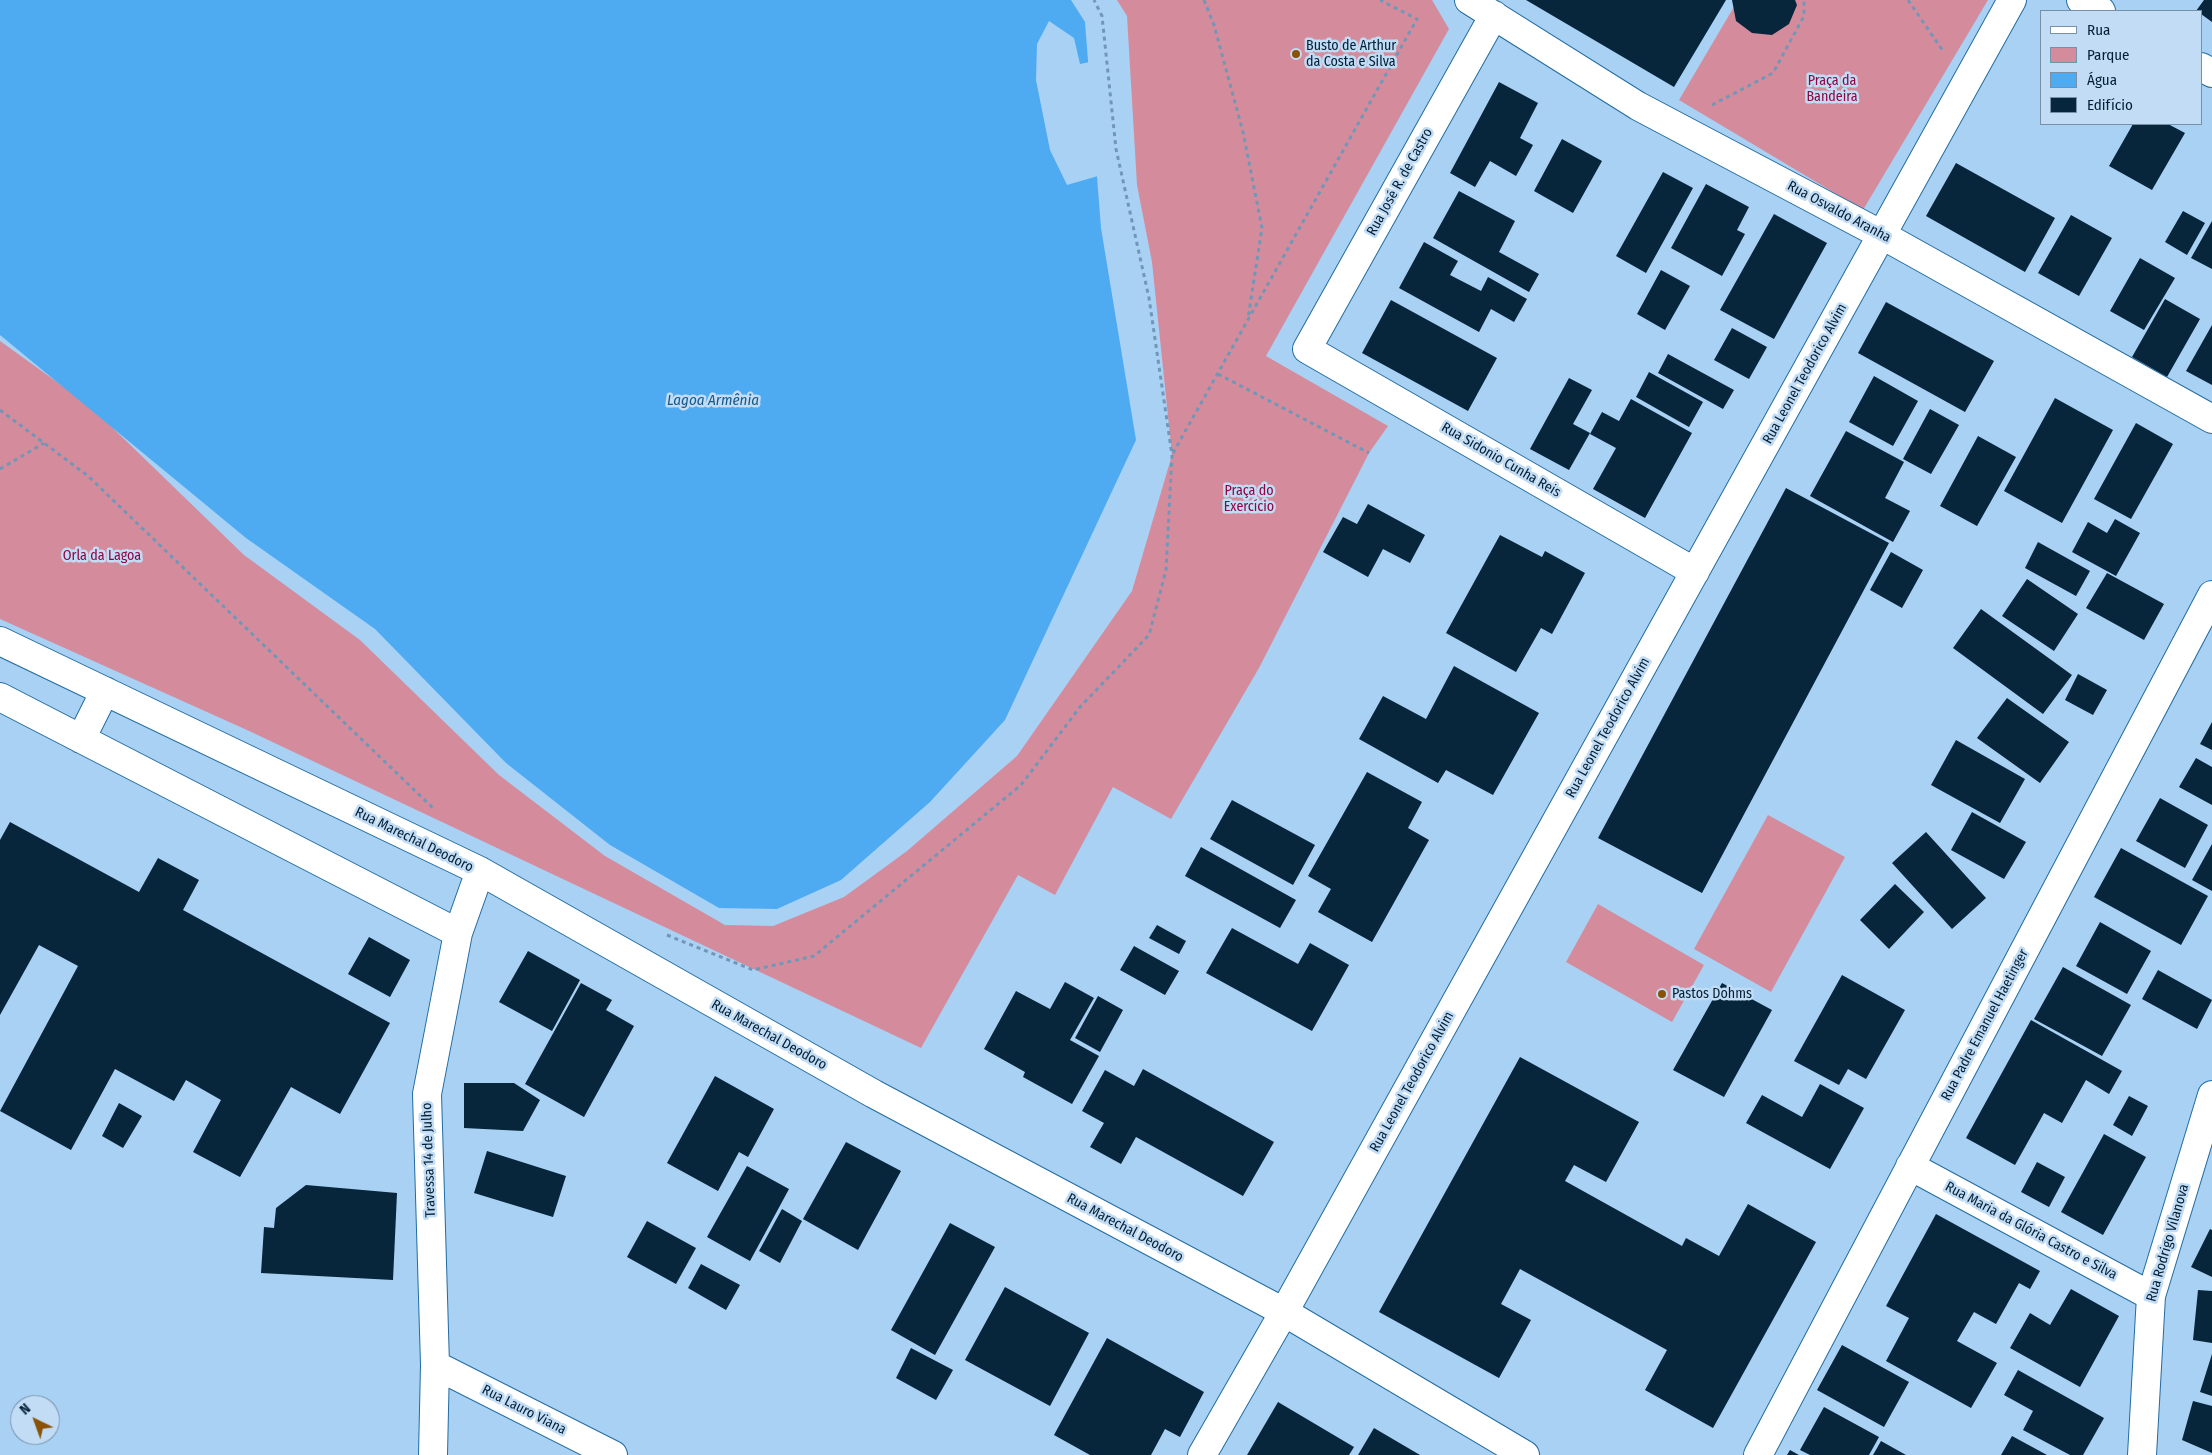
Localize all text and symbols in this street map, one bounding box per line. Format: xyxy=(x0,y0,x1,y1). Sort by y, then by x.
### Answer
legend xyxy=(2040,10,2202,125)
text: Rua xyxy=(2087,21,2110,39)
place label: Busto de Arthur da Costa e Silva xyxy=(1306,38,1396,70)
text: Parque xyxy=(2087,46,2130,64)
marker: Busto de Arthur da Costa e Silva xyxy=(1290,48,1302,60)
text: Água xyxy=(2087,71,2117,89)
park label: Praça da Bandeira xyxy=(1806,73,1858,105)
text: Edifício xyxy=(2087,96,2133,114)
street label: Rua José R. de Castro xyxy=(1364,125,1436,239)
street label: Rua Osvaldo Aranha xyxy=(1785,178,1893,246)
street label: Rua Leonel Teodorico Alvim xyxy=(1759,301,1851,447)
water label: Lagoa Armênia xyxy=(667,392,759,410)
street label: Rua Sidonio Cunha Reis xyxy=(1438,419,1564,501)
park label: Praça do Exercício xyxy=(1224,483,1274,516)
park label: Orla da Lagoa xyxy=(63,548,141,564)
street label: Rua Leonel Teodorico Alvim xyxy=(1562,655,1654,801)
street label: Rua Marechal Deodoro xyxy=(352,804,476,876)
street label: Rua Padre Emanuel Haetinger xyxy=(1938,946,2032,1104)
place label: Pastos Dohms xyxy=(1672,986,1752,1002)
marker: Pastos Dohms xyxy=(1656,988,1668,1000)
street label: Rua Marechal Deodoro xyxy=(708,996,830,1074)
street label: Rua Leonel Teodorico Alvim xyxy=(1366,1009,1458,1155)
street label: Travessa 14 de Julho xyxy=(419,1102,439,1218)
street label: Rua Maria da Glória Castro e Silva xyxy=(1942,1178,2120,1284)
street label: Rua Rodrigo Vilanova xyxy=(2143,1182,2193,1304)
street label: Rua Marechal Deodoro xyxy=(1064,1190,1186,1266)
street label: Rua Lauro Viana xyxy=(479,1382,569,1438)
north arrow xyxy=(10,1395,60,1445)
text: N xyxy=(16,1400,34,1418)

